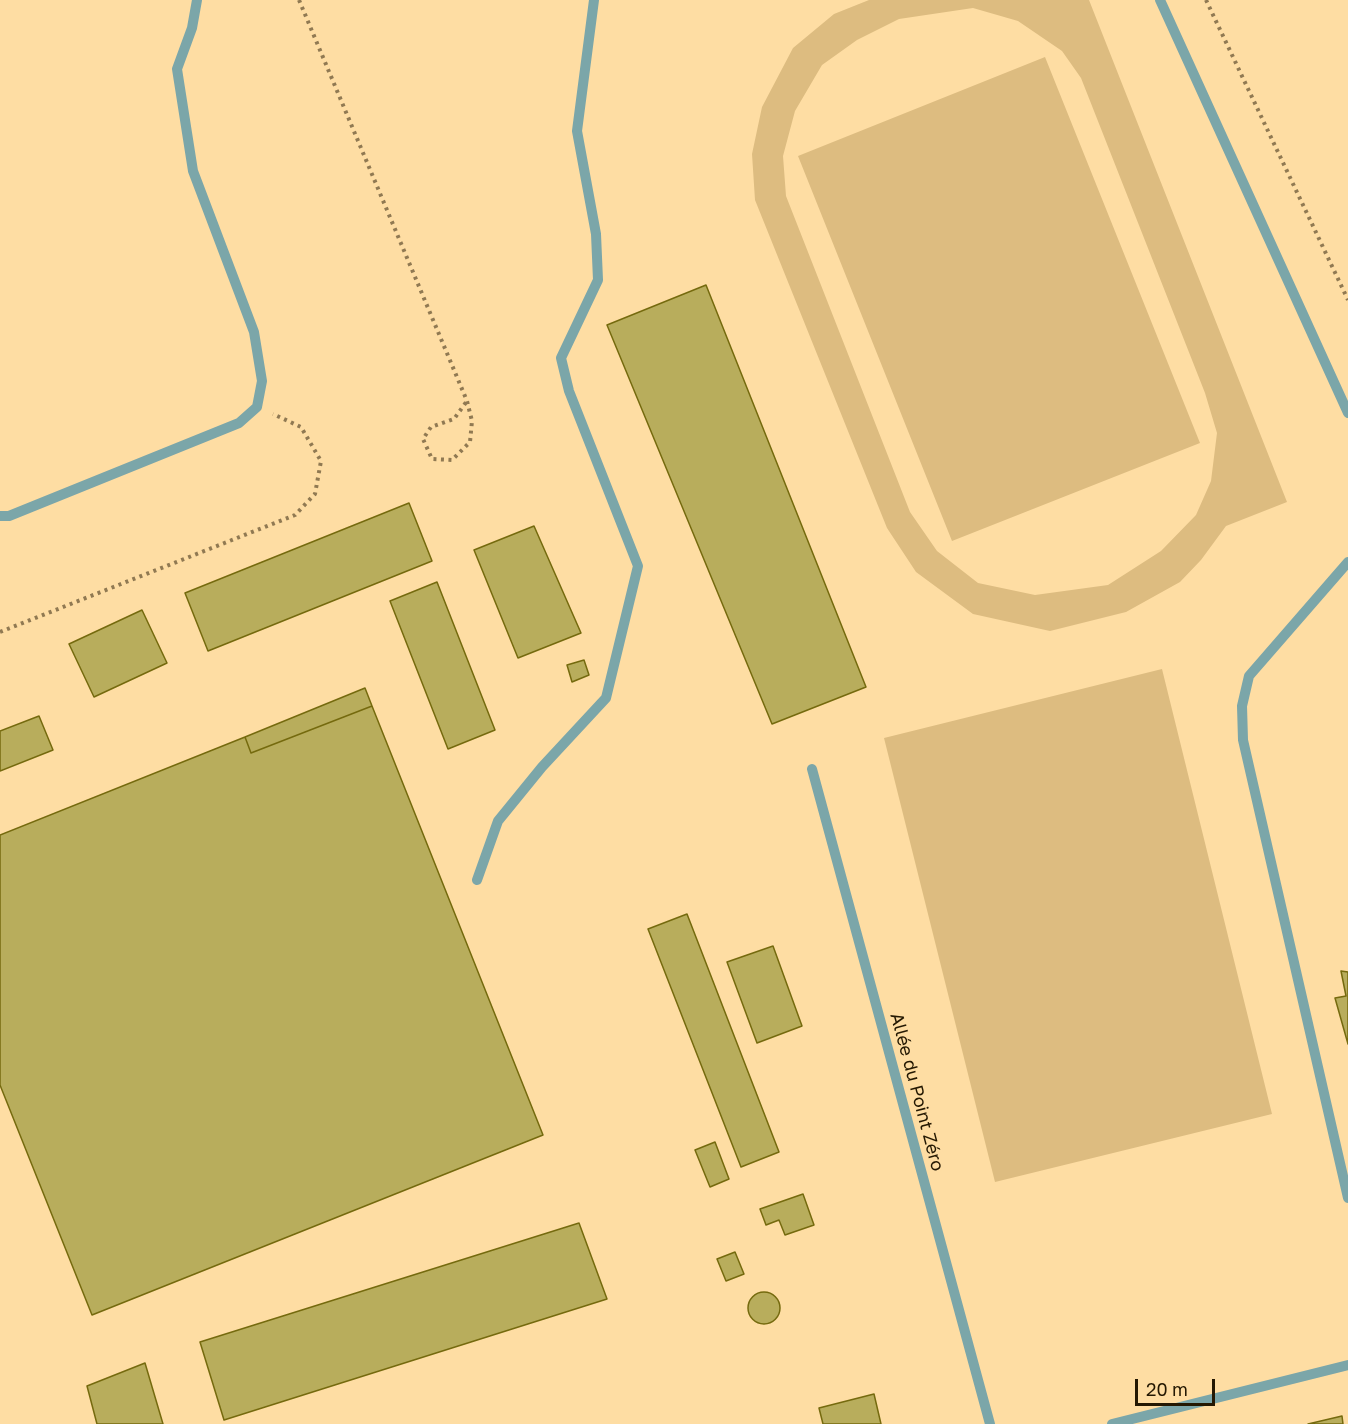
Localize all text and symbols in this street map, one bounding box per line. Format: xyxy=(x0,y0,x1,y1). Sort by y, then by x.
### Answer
street label: Allée du Point Zéro xyxy=(885,1010,949,1174)
scale bar xyxy=(1138,1367,1218,1405)
text: 20 m xyxy=(1146,1378,1188,1400)

